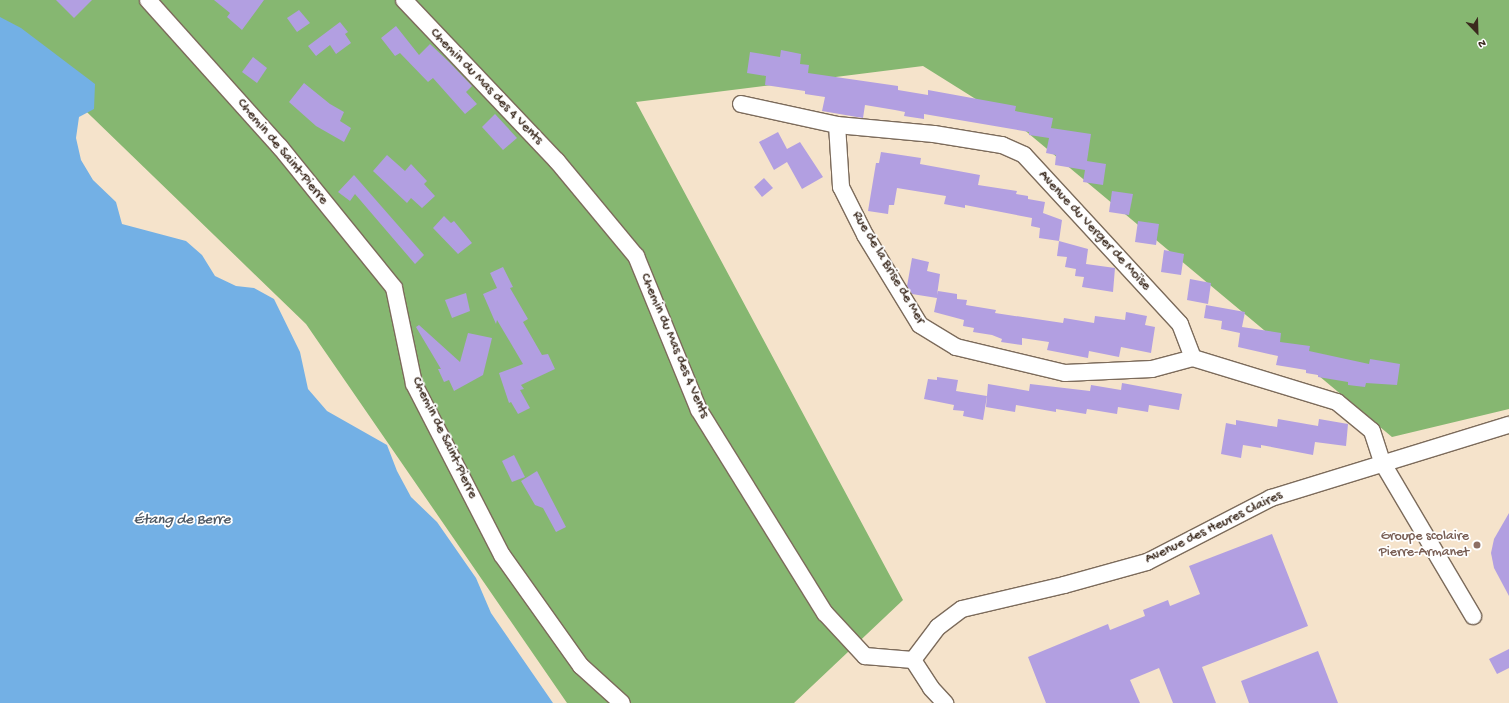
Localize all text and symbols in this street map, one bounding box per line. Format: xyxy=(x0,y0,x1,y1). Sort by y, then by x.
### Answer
north arrow xyxy=(1457,12,1497,52)
street label: Chemin du Mas des 4 Vents xyxy=(426,25,546,149)
text: N xyxy=(1476,36,1487,50)
street label: Chemin de Saint-Pierre xyxy=(233,96,331,208)
street label: Avenue du Verger de Moïse xyxy=(1034,167,1154,295)
street label: Rue de la Brise de Mer xyxy=(848,208,928,328)
street label: Chemin du Mas des 4 Vents xyxy=(636,271,712,421)
street label: Chemin de Saint-Pierre xyxy=(407,374,481,502)
street label: Avenue des Heures Claires xyxy=(1143,487,1285,569)
water label: Étang de Berre xyxy=(134,512,230,530)
place label: Groupe scolaire Pierre-Armanet xyxy=(1379,529,1469,562)
marker: Groupe scolaire Pierre-Armanet xyxy=(1472,540,1482,550)

